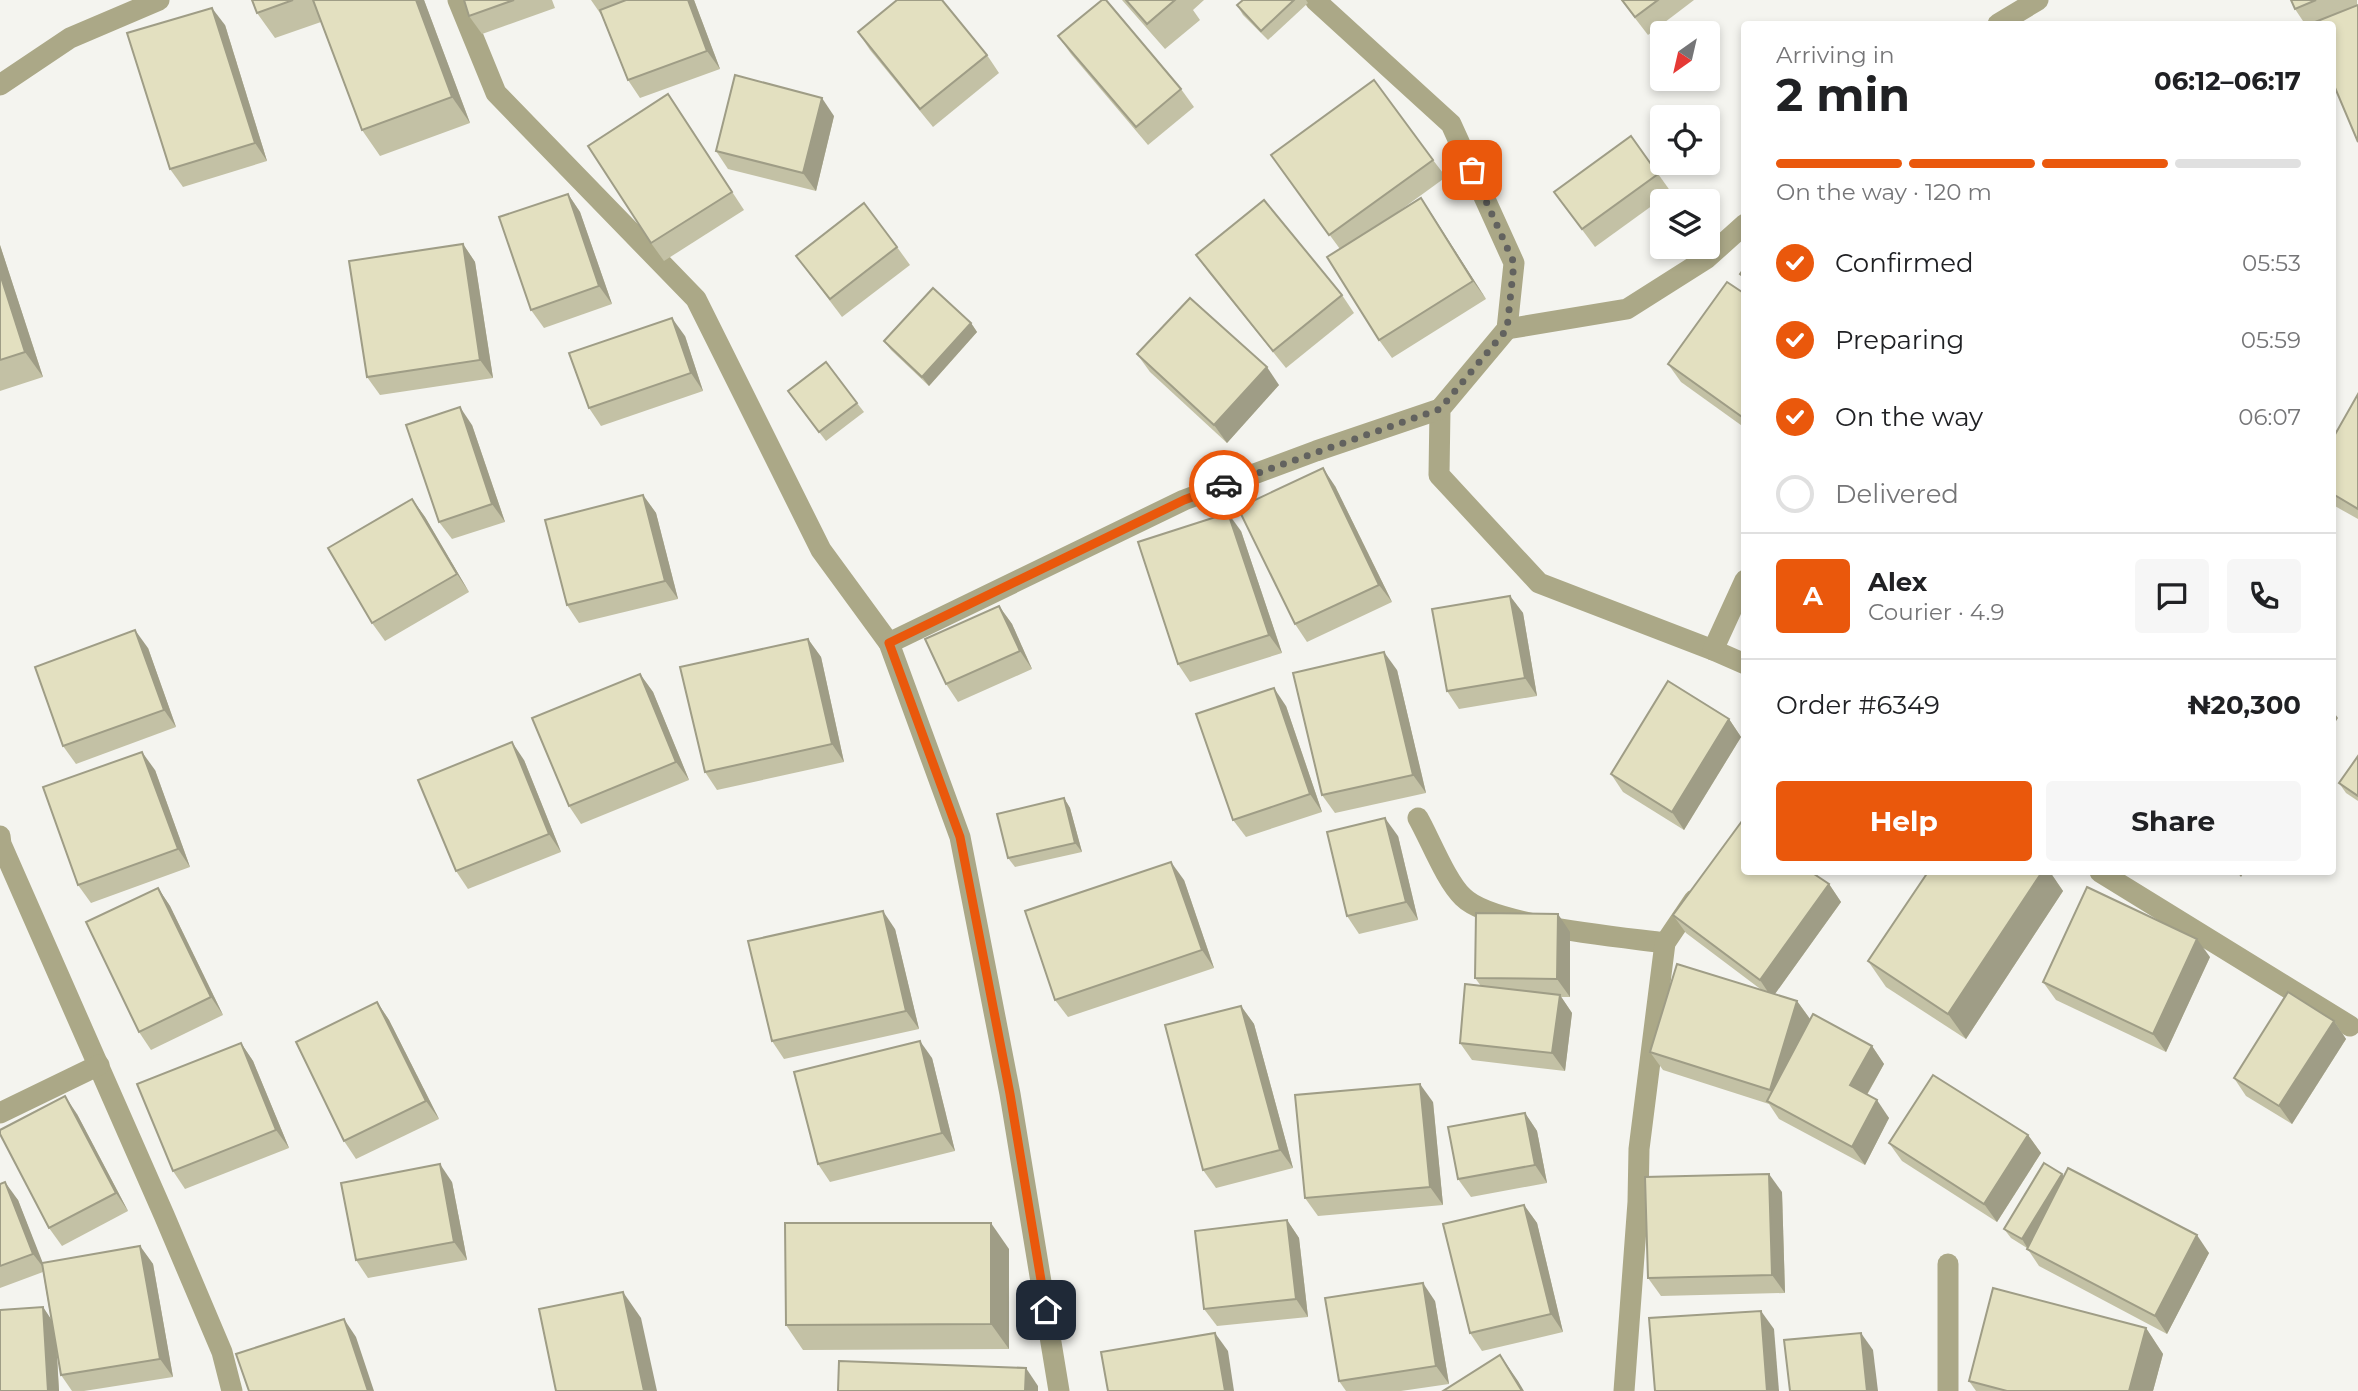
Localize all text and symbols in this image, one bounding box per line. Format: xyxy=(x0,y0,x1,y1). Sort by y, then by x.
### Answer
north arrow xyxy=(1650,21,1720,91)
map controls xyxy=(1650,21,1720,259)
text: Arriving in xyxy=(1776,41,1895,69)
text: 06:12–06:17 xyxy=(2154,65,2301,97)
text: 2 min xyxy=(1776,66,1910,123)
button: locate xyxy=(1650,105,1720,175)
pin xyxy=(1442,140,1502,200)
icon: bag xyxy=(1453,151,1491,189)
text: On the way · 120 m xyxy=(1776,178,1992,206)
button: layers xyxy=(1650,189,1720,259)
icon: check xyxy=(1776,244,1814,282)
text: Confirmed xyxy=(1835,247,1974,279)
text: 05:53 xyxy=(2242,249,2301,277)
icon: check xyxy=(1776,321,1814,359)
text: Preparing xyxy=(1835,324,1964,356)
text: 05:59 xyxy=(2241,326,2301,354)
icon: check xyxy=(1776,398,1814,436)
text: On the way xyxy=(1835,401,1983,433)
text: 06:07 xyxy=(2238,403,2301,431)
courier xyxy=(1189,450,1259,520)
icon: car xyxy=(1205,466,1243,504)
text: Delivered xyxy=(1835,478,1959,510)
button: chat xyxy=(2135,559,2209,633)
button: phone xyxy=(2227,559,2301,633)
text: Alex xyxy=(1868,566,1927,598)
text: A xyxy=(1803,580,1823,612)
text: Courier · 4.9 xyxy=(1868,598,2004,626)
text: Order #6349 xyxy=(1776,689,1940,721)
text: ₦20,300 xyxy=(2187,689,2301,721)
button: Help xyxy=(1776,781,2032,861)
button: Share xyxy=(2046,781,2301,861)
pin xyxy=(1016,1280,1076,1340)
icon: home xyxy=(1027,1291,1065,1329)

